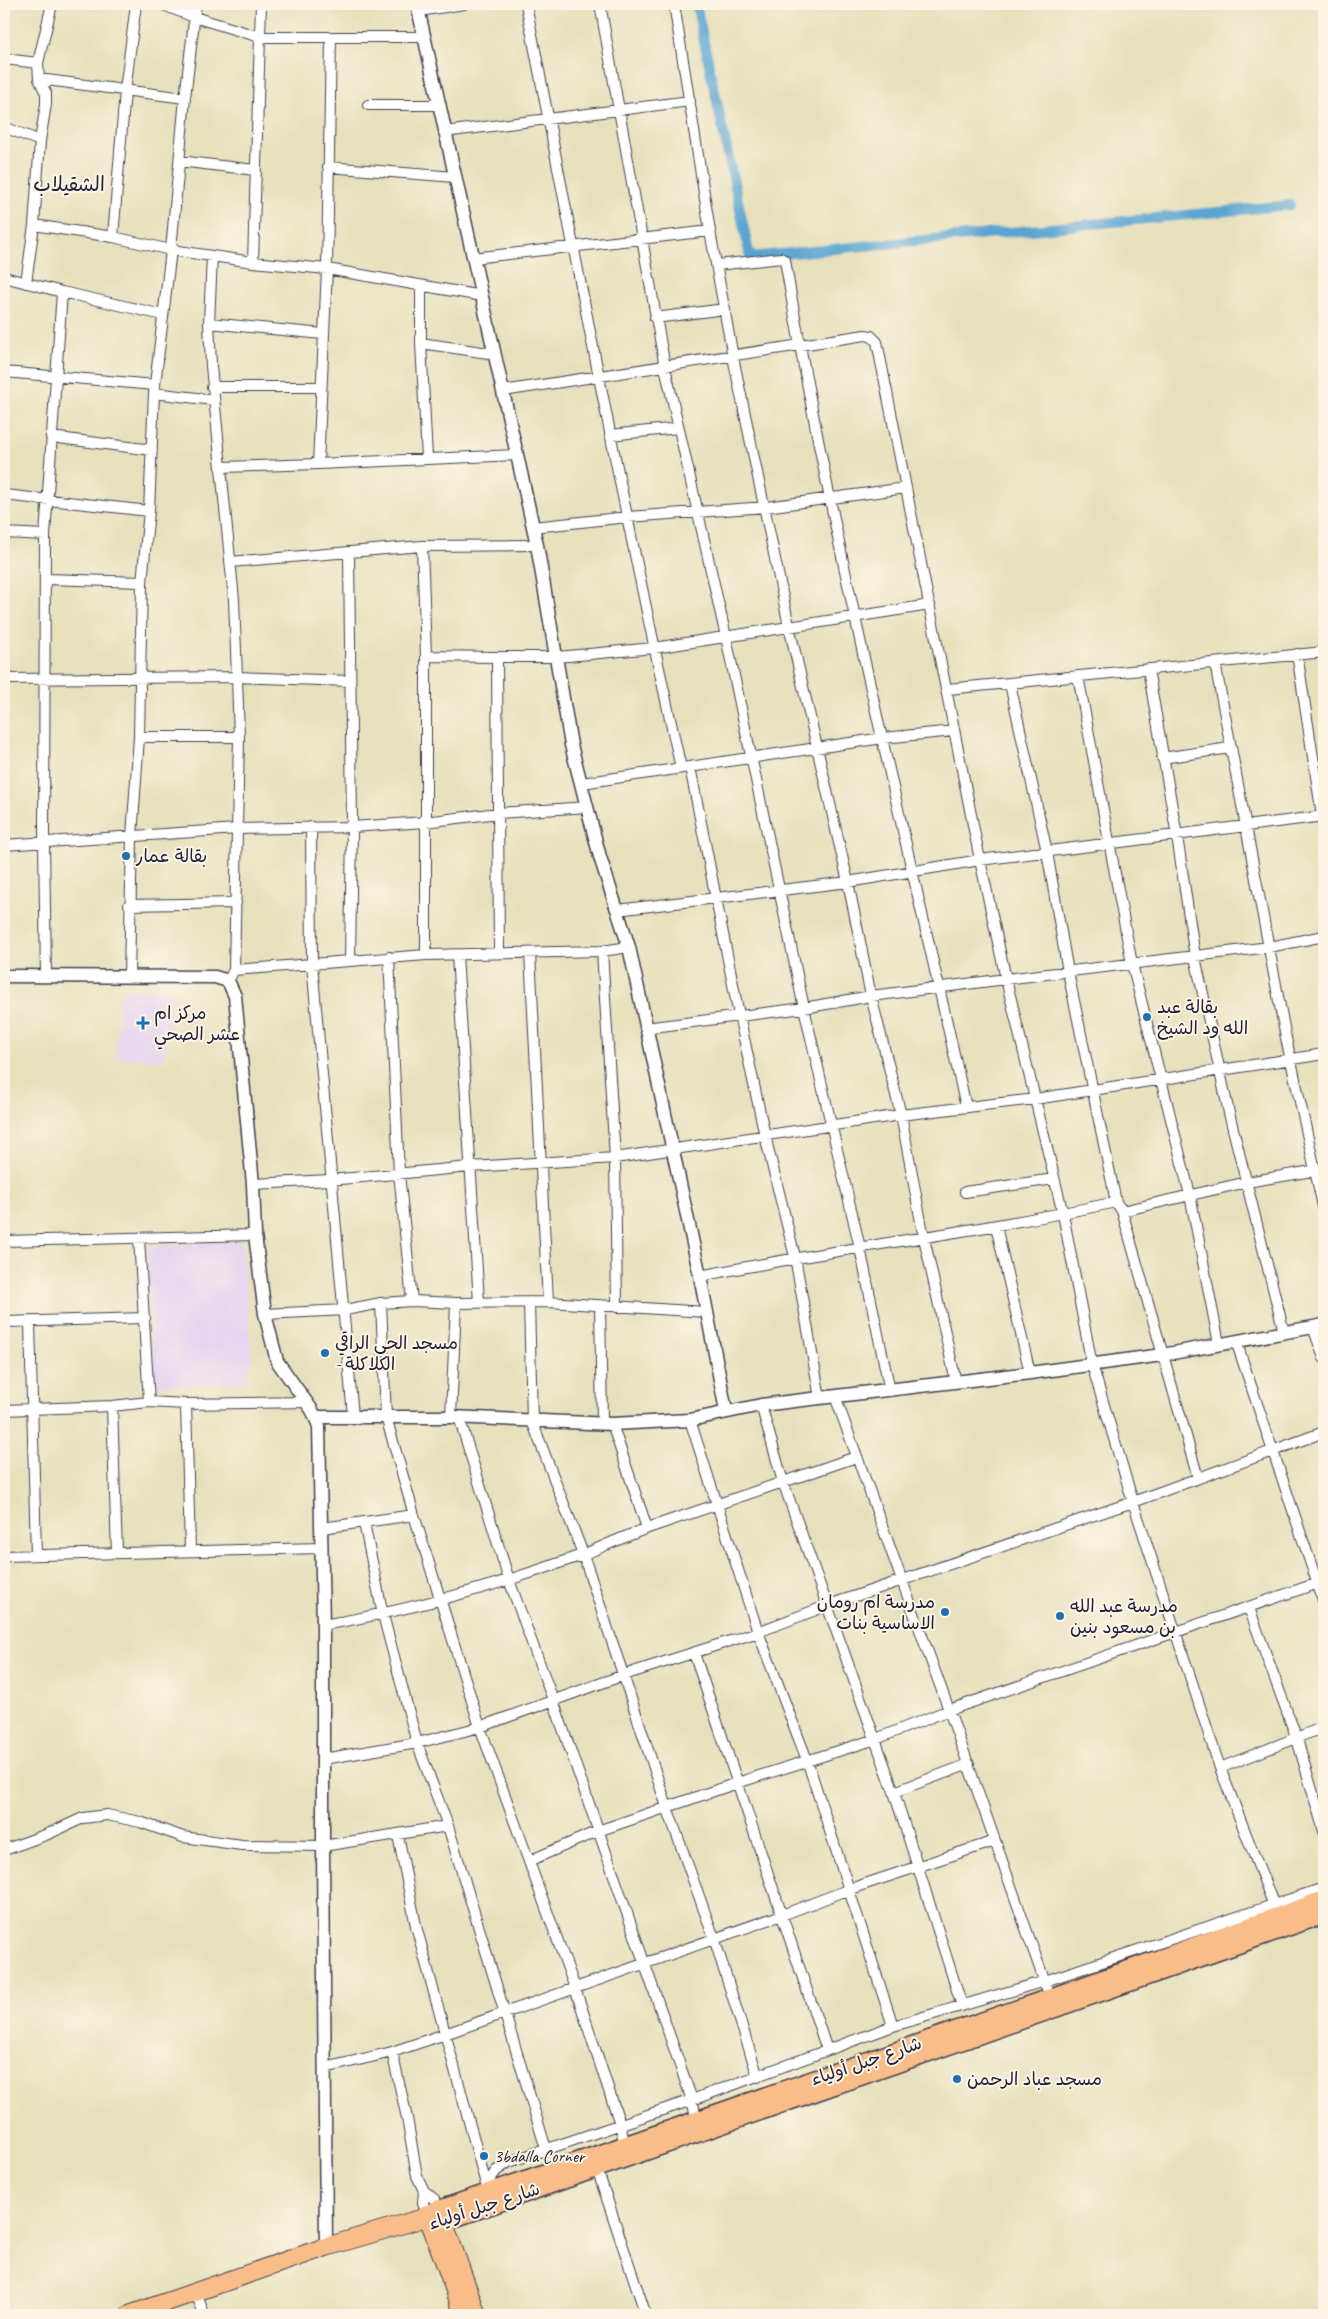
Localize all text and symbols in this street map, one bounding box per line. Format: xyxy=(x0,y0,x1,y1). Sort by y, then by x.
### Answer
district label: الشقيلاب xyxy=(33,172,105,197)
place label: بقالة عمار xyxy=(135,845,207,867)
marker: بقالة عمار xyxy=(120,850,132,862)
place label: بقالة عبد الله ود الشيخ xyxy=(1157,996,1248,1040)
place label: مركز ام عشر الصحي xyxy=(154,1002,240,1050)
marker: بقالة عبد الله ود الشيخ xyxy=(1141,1011,1153,1023)
marker: مركز ام عشر الصحي xyxy=(136,1016,150,1030)
place label: مسجد الحي الراقي - الكلاكلة xyxy=(335,1331,458,1375)
marker: مسجد الحي الراقي - الكلاكلة xyxy=(319,1347,331,1359)
place label: مدرسة ام رومان الاساسية بنات xyxy=(817,1591,935,1634)
place label: مدرسة عبد الله بن مسعود بنين xyxy=(1070,1595,1178,1639)
marker: مدرسة ام رومان الاساسية بنات xyxy=(939,1606,951,1618)
marker: مدرسة عبد الله بن مسعود بنين xyxy=(1054,1610,1066,1622)
street label: شارع جبل أولياء xyxy=(808,2032,925,2091)
place label: مسجد عباد الرحمن xyxy=(967,2068,1102,2090)
marker: مسجد عباد الرحمن xyxy=(951,2073,963,2085)
place label: 3bdalla Corner xyxy=(494,2145,587,2167)
marker: 3bdalla Corner xyxy=(478,2150,490,2162)
street label: شارع جبل أولياء xyxy=(425,2178,543,2235)

